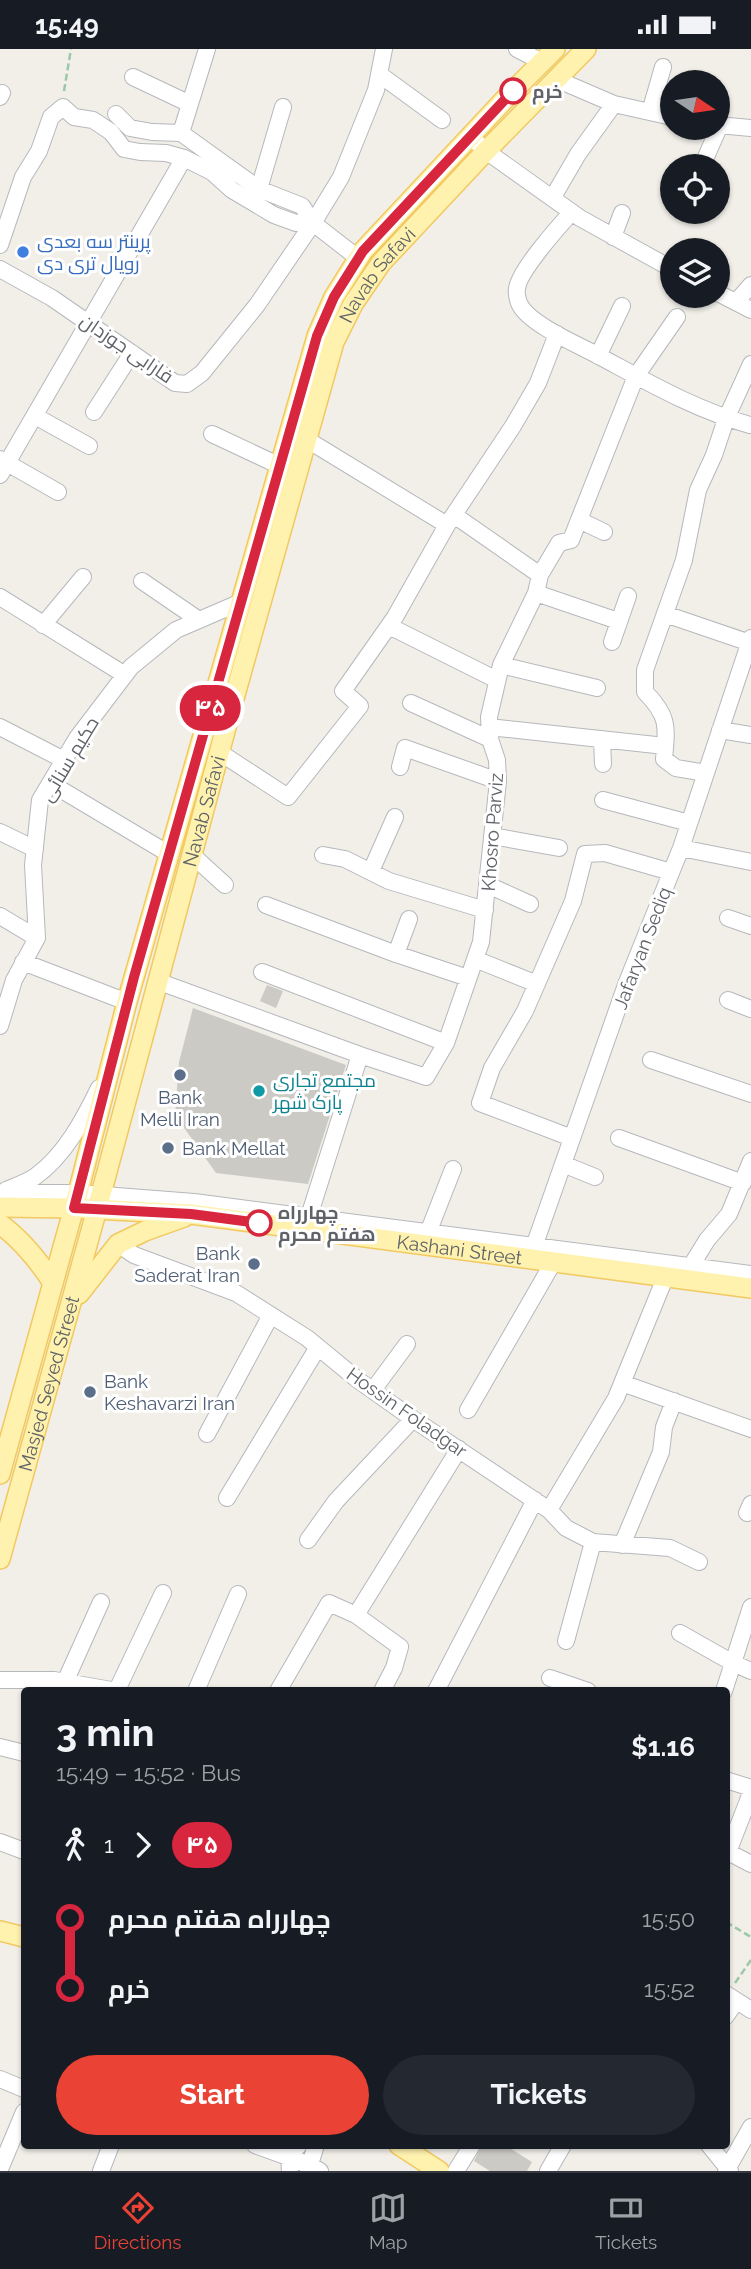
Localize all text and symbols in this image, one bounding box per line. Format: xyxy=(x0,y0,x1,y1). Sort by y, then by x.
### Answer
text: 15:49 xyxy=(35,10,99,40)
north arrow xyxy=(660,70,730,140)
map controls xyxy=(660,70,730,308)
marker: خرم xyxy=(500,78,526,104)
place label: خرم xyxy=(532,80,562,105)
button: locate xyxy=(660,154,730,224)
street label: Navab Safavi xyxy=(334,223,420,326)
place label: پرینتر سه بعدی رویال تری دی xyxy=(37,230,150,275)
button: layers xyxy=(660,238,730,308)
marker: پرینتر سه بعدی رویال تری دی xyxy=(15,244,31,260)
street label: فارابی جوزدان xyxy=(76,309,178,388)
line badge: ۴۵ xyxy=(178,685,242,731)
text: ۴۵ xyxy=(194,693,226,722)
street label: حکیم سنائی xyxy=(35,713,105,807)
street label: Navab Safavi xyxy=(178,753,229,869)
street label: Khosro Parviz xyxy=(477,772,507,892)
street label: Jafaryan Sediq xyxy=(609,884,675,1012)
marker: Bank Melli Iran xyxy=(172,1067,188,1083)
place label: مجتمع تجاری پارک شهر xyxy=(272,1069,376,1115)
marker: مجتمع تجاری پارک شهر xyxy=(251,1083,267,1099)
place label: Bank Melli Iran xyxy=(140,1086,220,1130)
place label: Bank Mellat xyxy=(182,1137,286,1159)
marker: Bank Mellat xyxy=(160,1140,176,1156)
place label: چهارراه هفتم محرم xyxy=(278,1201,376,1248)
marker: چهارراه هفتم محرم xyxy=(246,1210,272,1236)
street label: Kashani Street xyxy=(396,1230,524,1269)
place label: Bank Saderat Iran xyxy=(134,1242,240,1286)
marker: Bank Saderat Iran xyxy=(246,1256,262,1272)
street label: Masjed Seyed Street xyxy=(14,1293,84,1474)
street label: Hossin Foladgar xyxy=(343,1362,472,1462)
place label: Bank Keshavarzi Iran xyxy=(104,1370,235,1414)
marker: Bank Keshavarzi Iran xyxy=(82,1384,98,1400)
text: 3 min xyxy=(56,1710,154,1755)
text: $1.16 xyxy=(631,1732,695,1762)
text: 15:49 – 15:52 · Bus xyxy=(56,1759,241,1786)
icon: walk xyxy=(56,1826,94,1864)
icon: forward xyxy=(124,1826,162,1864)
text: ۴۵ xyxy=(186,1830,218,1859)
text: 1 xyxy=(104,1831,114,1858)
text: چهارراه هفتم محرم xyxy=(108,1904,331,1934)
text: 15:50 xyxy=(642,1905,695,1932)
text: خرم xyxy=(108,1974,150,2004)
text: 15:52 xyxy=(644,1975,695,2002)
button: Start xyxy=(56,2055,369,2135)
button: Tickets xyxy=(383,2055,695,2135)
tab: Directions xyxy=(94,2189,181,2253)
tab: Map xyxy=(369,2189,408,2253)
tab: Tickets xyxy=(595,2189,657,2253)

